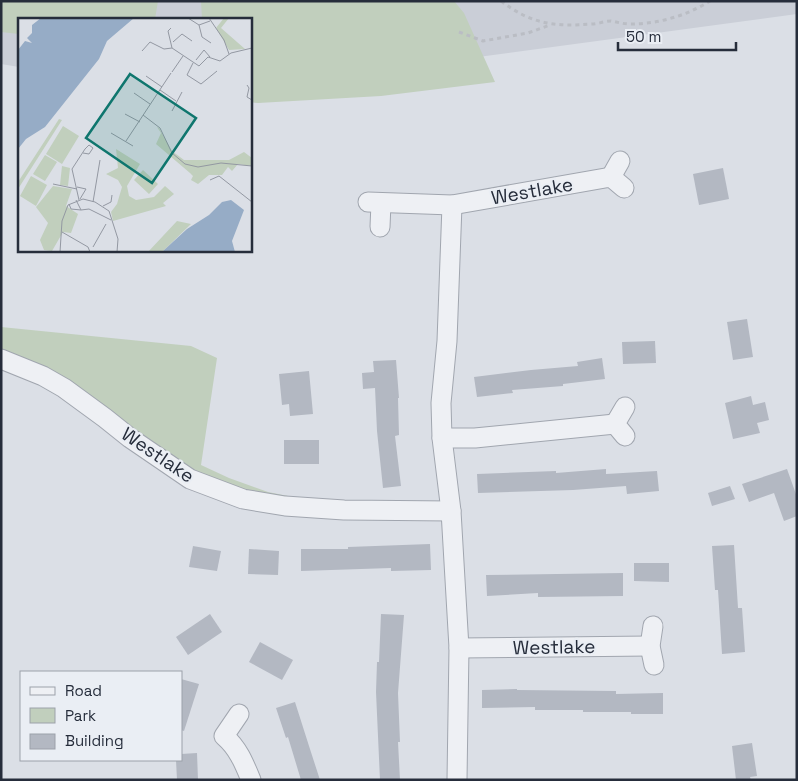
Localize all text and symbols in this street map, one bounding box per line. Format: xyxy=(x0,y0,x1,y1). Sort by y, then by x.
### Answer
inset map xyxy=(18,18,251,251)
scale bar xyxy=(618,20,736,52)
text: 50 m xyxy=(626,27,661,46)
street label: Westlake xyxy=(489,172,575,210)
street label: Westlake xyxy=(117,422,199,488)
street label: Westlake xyxy=(512,634,596,660)
legend xyxy=(20,671,182,761)
text: Road xyxy=(65,681,102,700)
text: Park xyxy=(65,706,96,725)
text: Building xyxy=(65,731,124,750)

